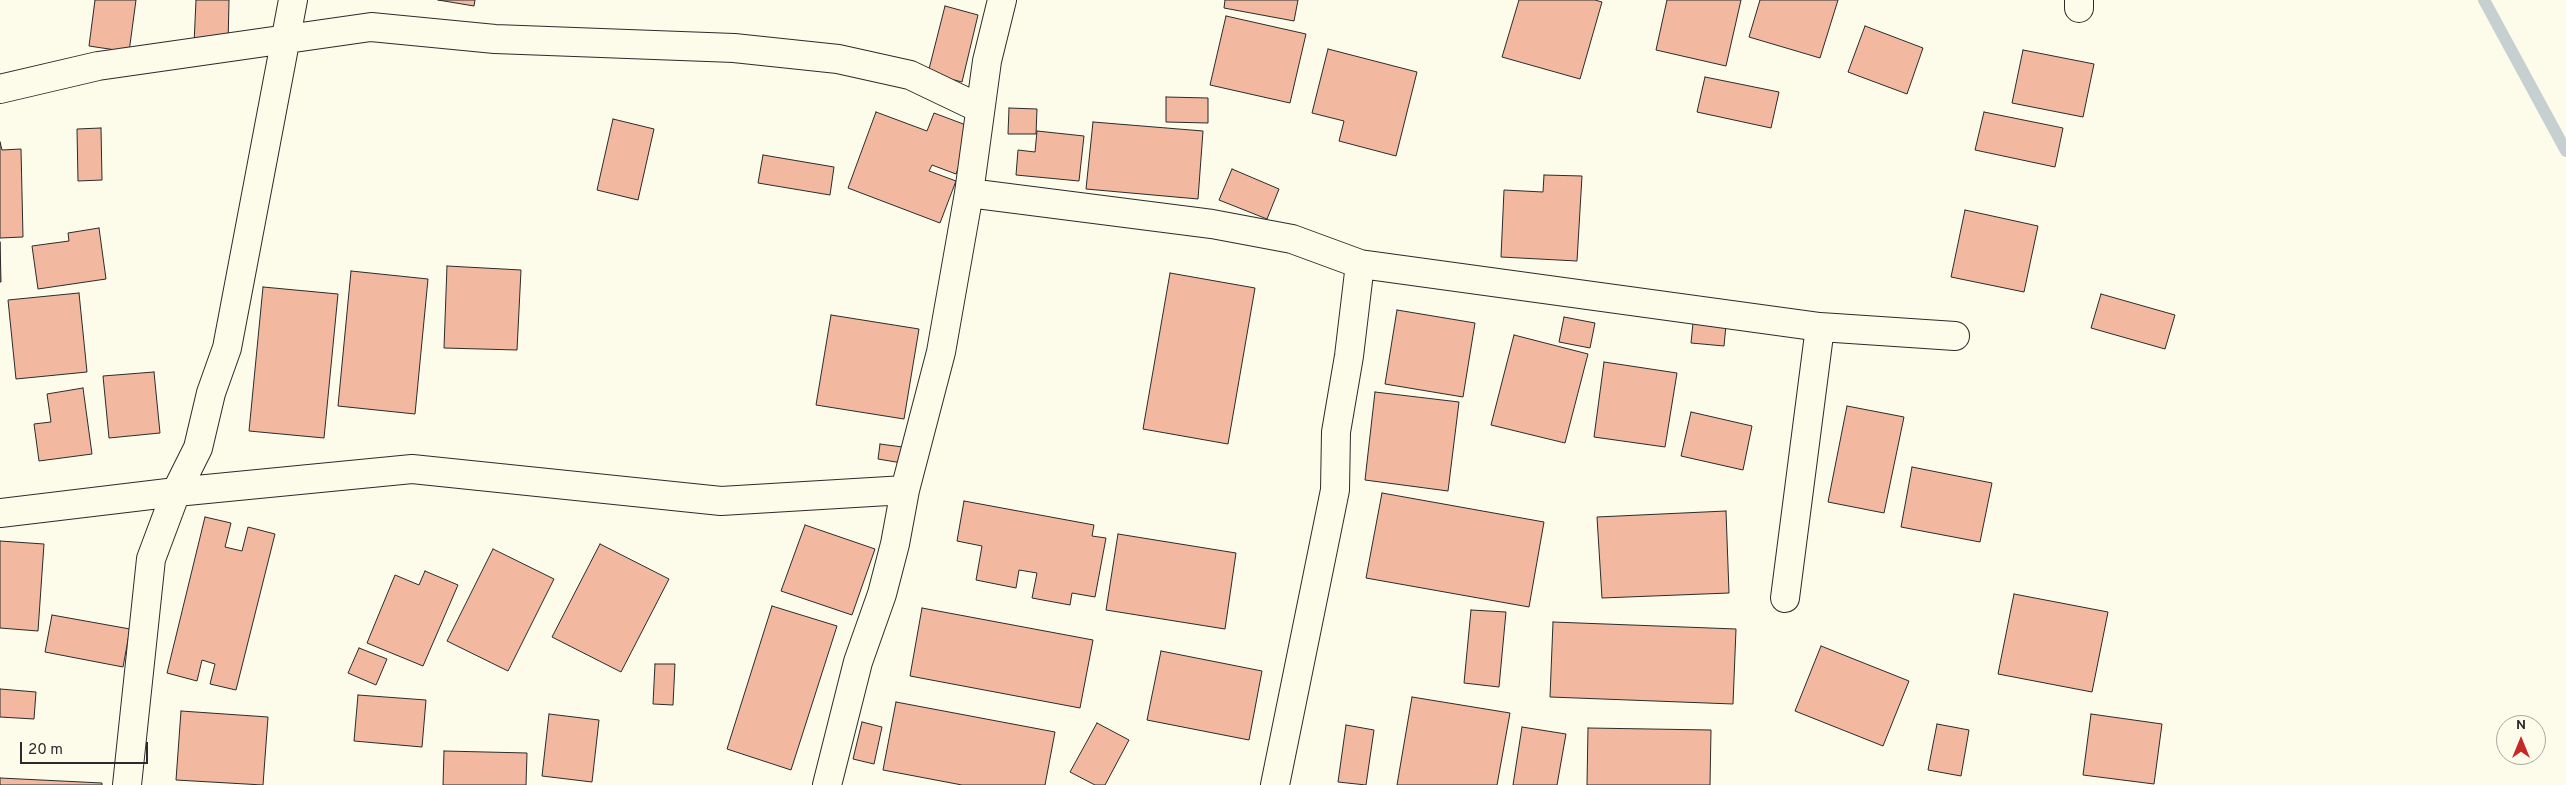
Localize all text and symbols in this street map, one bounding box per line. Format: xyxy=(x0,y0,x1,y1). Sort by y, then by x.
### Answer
north arrow xyxy=(2496,715,2546,765)
text: N xyxy=(2516,717,2526,734)
scale bar xyxy=(22,732,150,764)
text: 20 m xyxy=(28,741,63,760)

